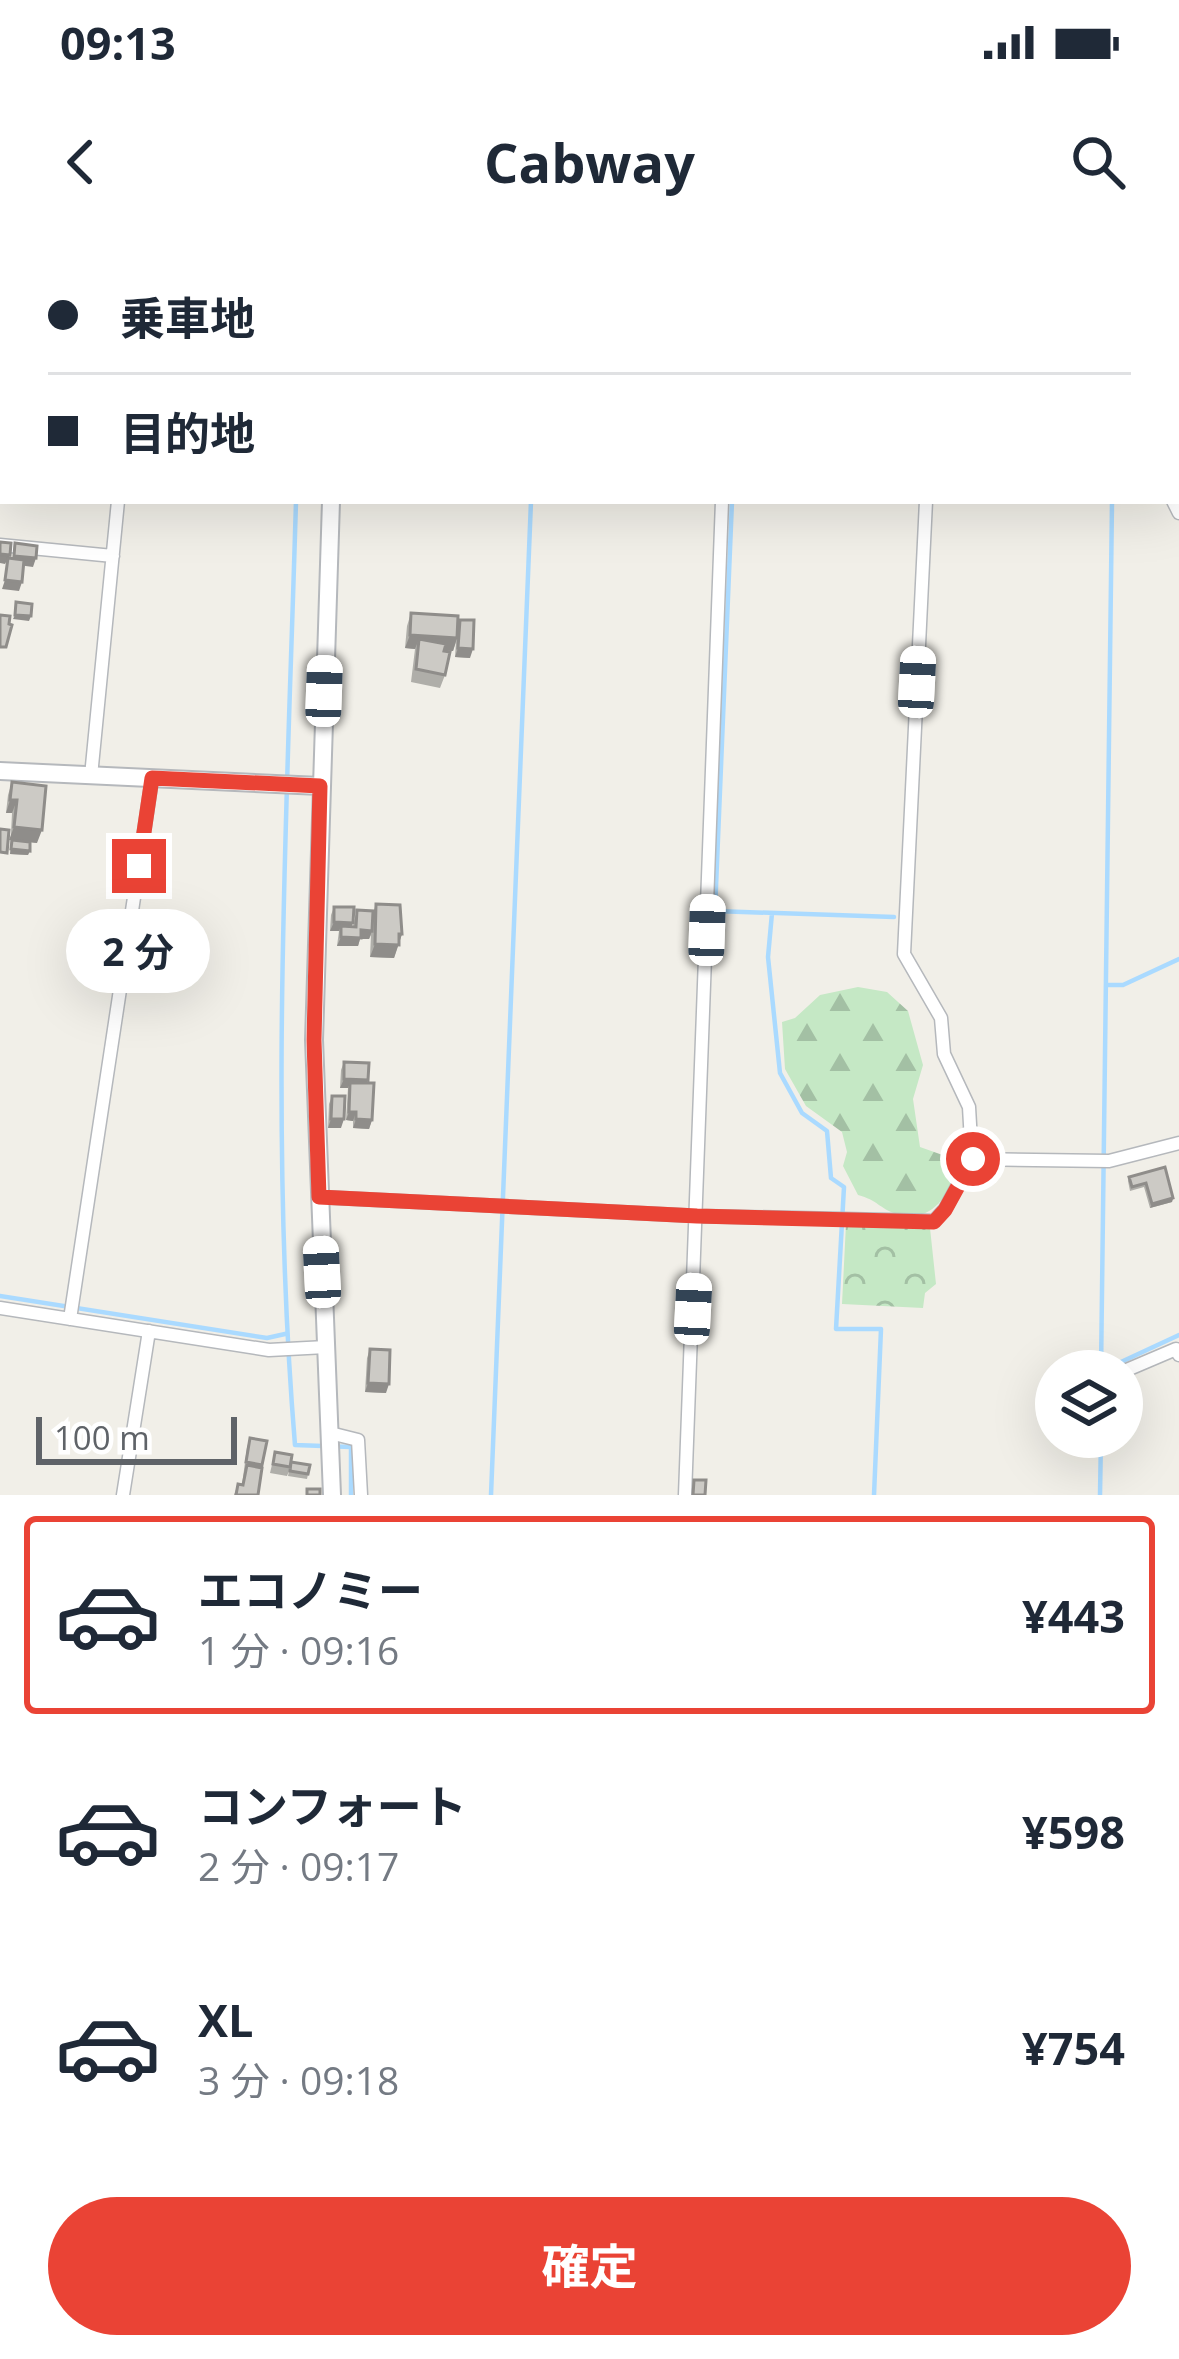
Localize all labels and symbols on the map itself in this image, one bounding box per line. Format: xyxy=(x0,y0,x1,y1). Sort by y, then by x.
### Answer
car xyxy=(897,645,937,719)
car xyxy=(305,654,343,728)
route end xyxy=(112,839,166,893)
car xyxy=(688,893,726,967)
callout: 2 分 xyxy=(67,908,211,992)
route start xyxy=(946,1132,1000,1186)
car xyxy=(302,1235,342,1309)
car xyxy=(673,1272,713,1346)
scale bar xyxy=(36,1411,237,1464)

